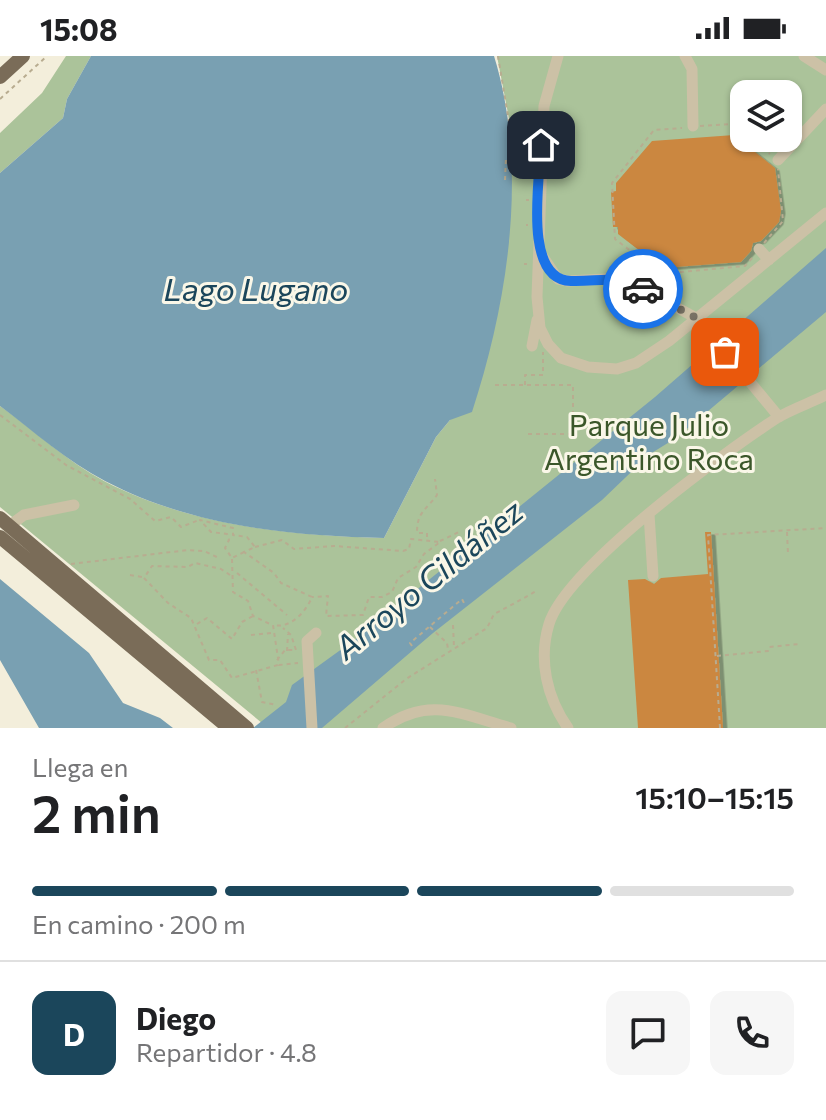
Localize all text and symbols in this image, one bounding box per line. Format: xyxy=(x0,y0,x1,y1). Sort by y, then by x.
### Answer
text: 15:08 xyxy=(40,10,118,47)
map controls xyxy=(730,80,802,152)
button: layers xyxy=(730,80,802,152)
pin xyxy=(507,111,575,179)
icon: home xyxy=(519,123,563,167)
courier xyxy=(603,249,683,329)
icon: car xyxy=(621,267,665,311)
water label: Lago Lugano xyxy=(164,268,348,308)
pin xyxy=(691,318,759,386)
icon: bag xyxy=(703,330,747,374)
park label: Parque Julio Argentino Roca xyxy=(544,405,754,476)
water label: Arroyo Cildáñez xyxy=(325,490,530,667)
text: Llega en xyxy=(32,751,128,782)
text: 15:10–15:15 xyxy=(635,778,794,815)
text: 2 min xyxy=(32,780,161,844)
text: En camino · 200 m xyxy=(32,908,246,939)
button: chat xyxy=(606,991,690,1075)
button: phone xyxy=(710,991,794,1075)
text: Diego xyxy=(136,999,216,1036)
text: D xyxy=(63,1015,85,1052)
text: Repartidor · 4.8 xyxy=(136,1036,317,1067)

